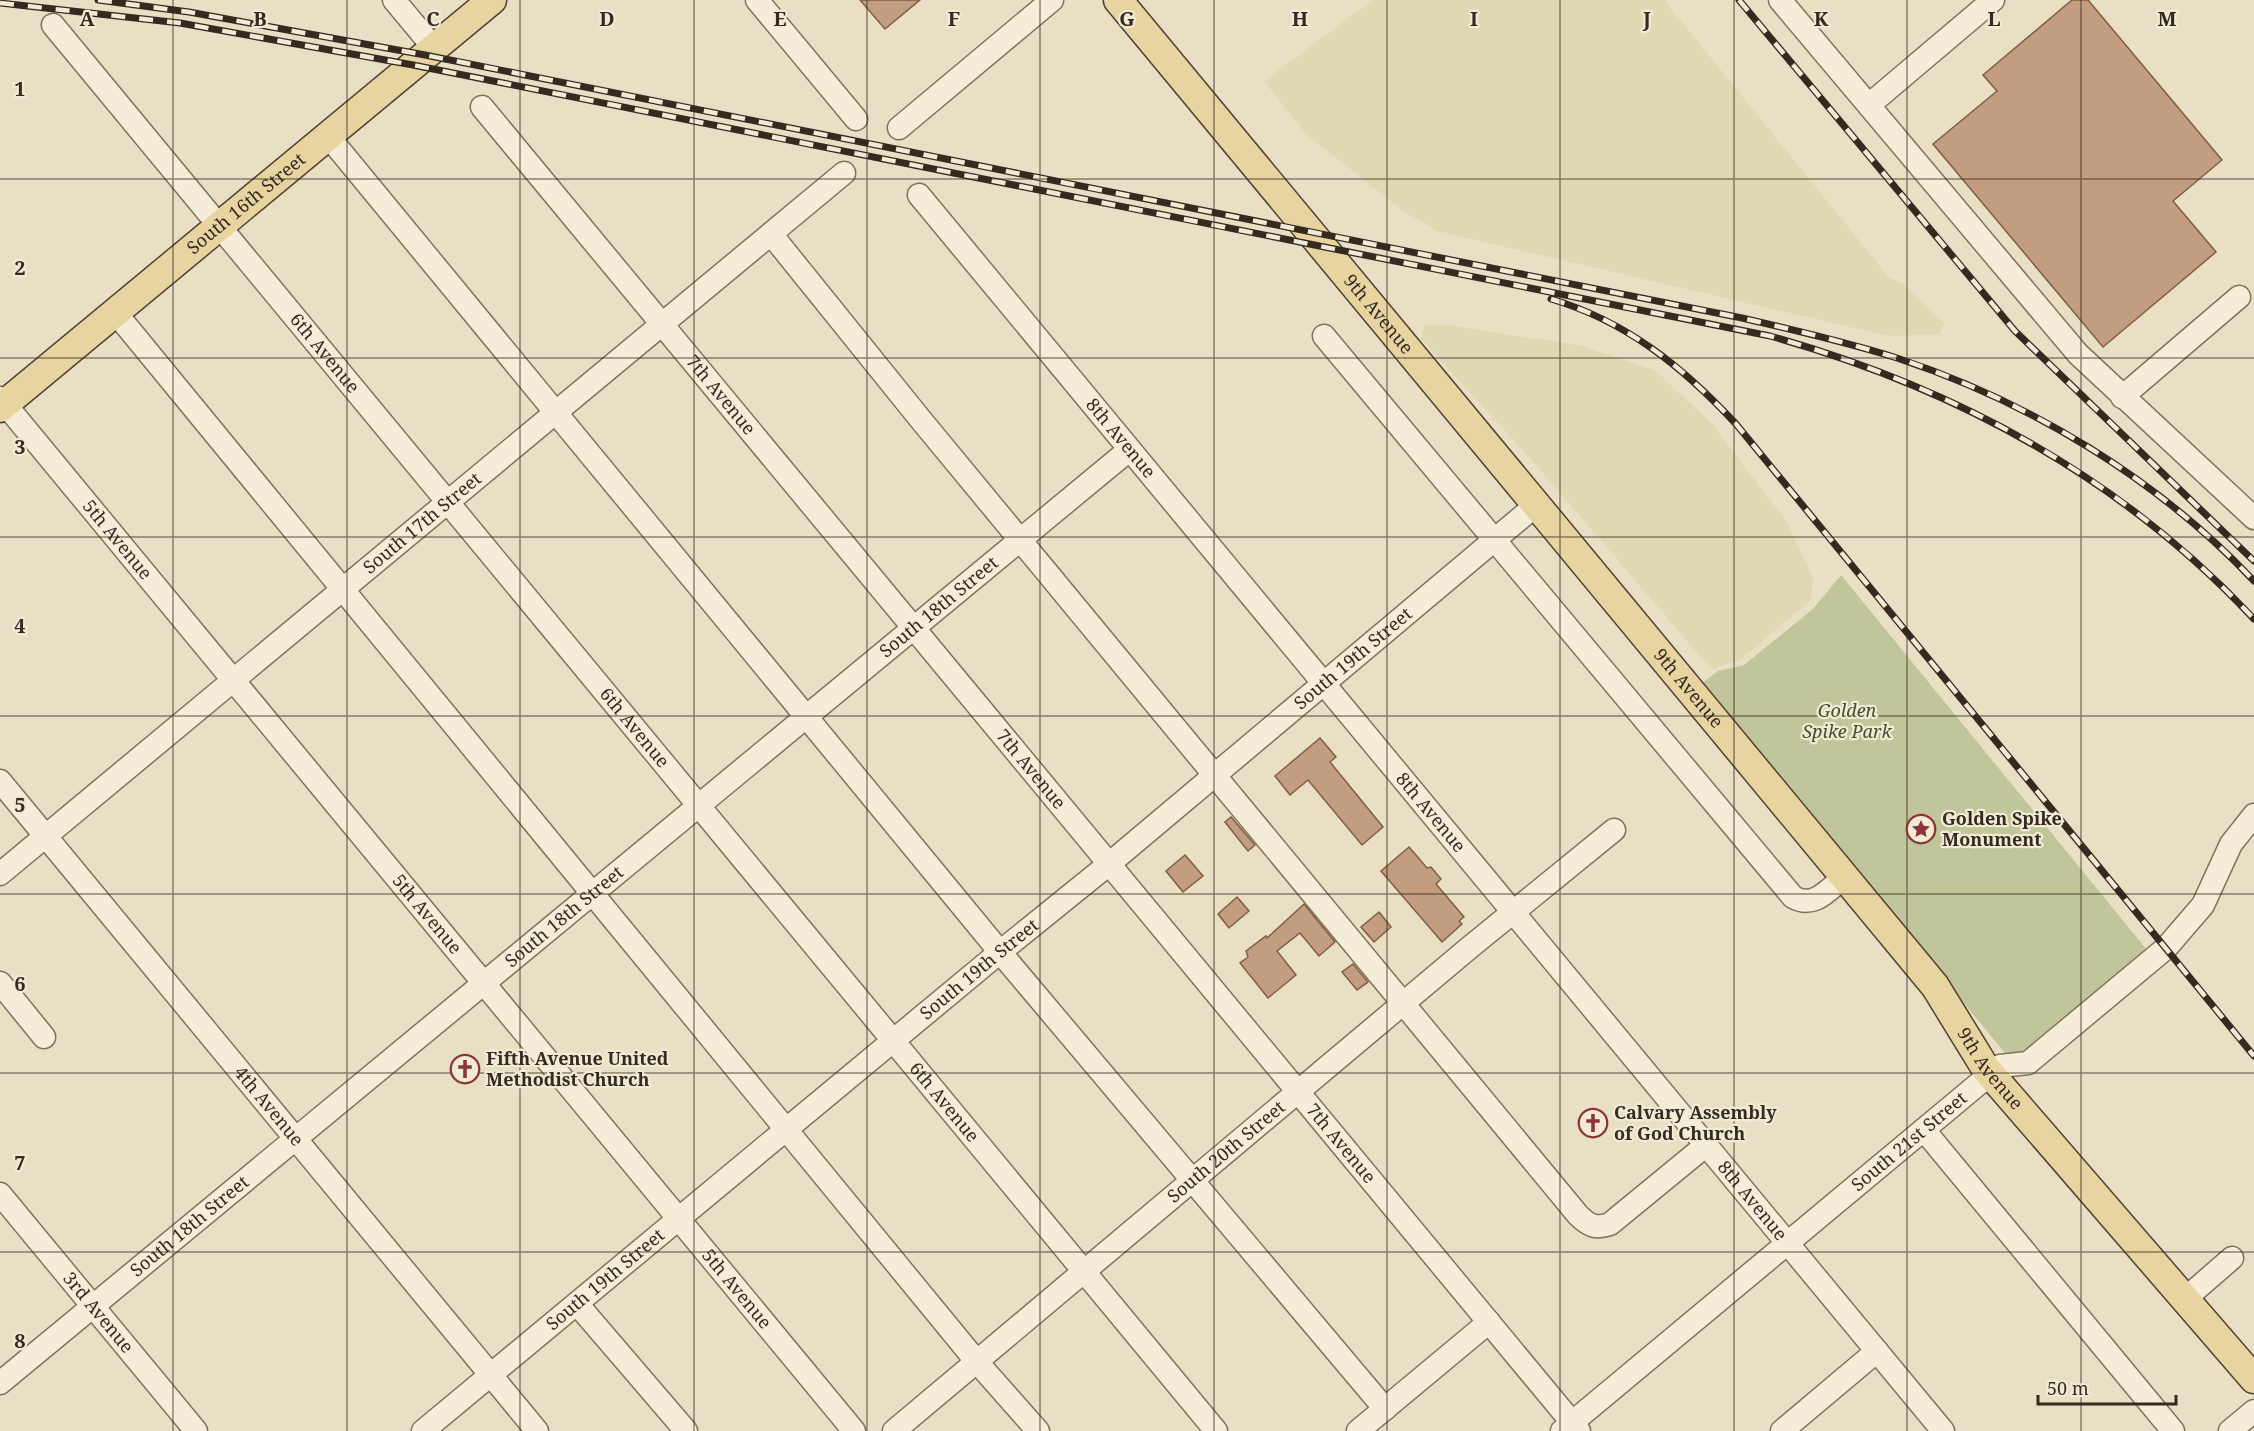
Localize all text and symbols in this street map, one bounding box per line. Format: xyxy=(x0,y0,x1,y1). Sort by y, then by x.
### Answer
text: A xyxy=(79,5,95,32)
text: B xyxy=(253,5,267,32)
text: C xyxy=(426,5,440,32)
text: D xyxy=(599,5,615,32)
text: E xyxy=(773,5,787,32)
text: F xyxy=(948,5,960,32)
text: G xyxy=(1119,5,1135,32)
text: H xyxy=(1292,5,1308,32)
text: I xyxy=(1470,5,1478,32)
text: J xyxy=(1642,5,1651,32)
text: K xyxy=(1814,5,1829,32)
text: L xyxy=(1987,5,2001,32)
text: M xyxy=(2157,5,2177,32)
text: 1 xyxy=(14,75,26,102)
street label: South 16th Street xyxy=(181,147,310,259)
text: 2 xyxy=(14,254,26,281)
street label: 9th Avenue xyxy=(1339,269,1419,359)
street label: 6th Avenue xyxy=(285,308,365,398)
street label: 7th Avenue xyxy=(681,349,762,439)
street label: 8th Avenue xyxy=(1081,393,1162,483)
text: 3 xyxy=(14,433,26,460)
street label: South 17th Street xyxy=(358,466,486,579)
street label: 5th Avenue xyxy=(78,494,158,584)
street label: South 18th Street xyxy=(874,550,1003,662)
street label: South 19th Street xyxy=(1289,601,1416,714)
text: 4 xyxy=(14,612,26,639)
street label: 9th Avenue xyxy=(1649,643,1729,733)
street label: 6th Avenue xyxy=(595,682,675,772)
park label: Golden Spike Park xyxy=(1802,698,1892,743)
street label: 7th Avenue xyxy=(991,724,1072,814)
street label: 8th Avenue xyxy=(1391,767,1472,857)
text: 5 xyxy=(14,791,26,818)
place label: Golden Spike Monument xyxy=(1942,806,2062,851)
place icon: Golden Spike Monument xyxy=(1905,813,1937,845)
street label: South 18th Street xyxy=(499,860,628,972)
street label: 5th Avenue xyxy=(388,869,468,959)
street label: South 19th Street xyxy=(914,913,1043,1025)
text: 6 xyxy=(14,970,26,997)
street label: 9th Avenue xyxy=(1952,1023,2029,1114)
place label: Fifth Avenue United Methodist Church xyxy=(486,1046,669,1091)
church icon: Fifth Avenue United Methodist Church xyxy=(449,1053,481,1085)
street label: 6th Avenue xyxy=(905,1057,985,1147)
street label: 4th Avenue xyxy=(229,1061,310,1151)
street label: South 21st Street xyxy=(1846,1086,1971,1196)
street label: South 20th Street xyxy=(1162,1095,1290,1208)
street label: 7th Avenue xyxy=(1301,1098,1382,1188)
place label: Calvary Assembly of God Church xyxy=(1614,1100,1777,1145)
church icon: Calvary Assembly of God Church xyxy=(1577,1107,1609,1139)
text: 7 xyxy=(14,1149,26,1176)
street label: 8th Avenue xyxy=(1713,1155,1793,1245)
street label: South 18th Street xyxy=(125,1169,253,1282)
street label: South 19th Street xyxy=(541,1223,669,1335)
street label: 5th Avenue xyxy=(697,1243,777,1333)
street label: 3rd Avenue xyxy=(58,1266,140,1358)
text: 8 xyxy=(14,1327,26,1354)
scale bar xyxy=(2038,1368,2176,1406)
text: 50 m xyxy=(2047,1376,2089,1400)

